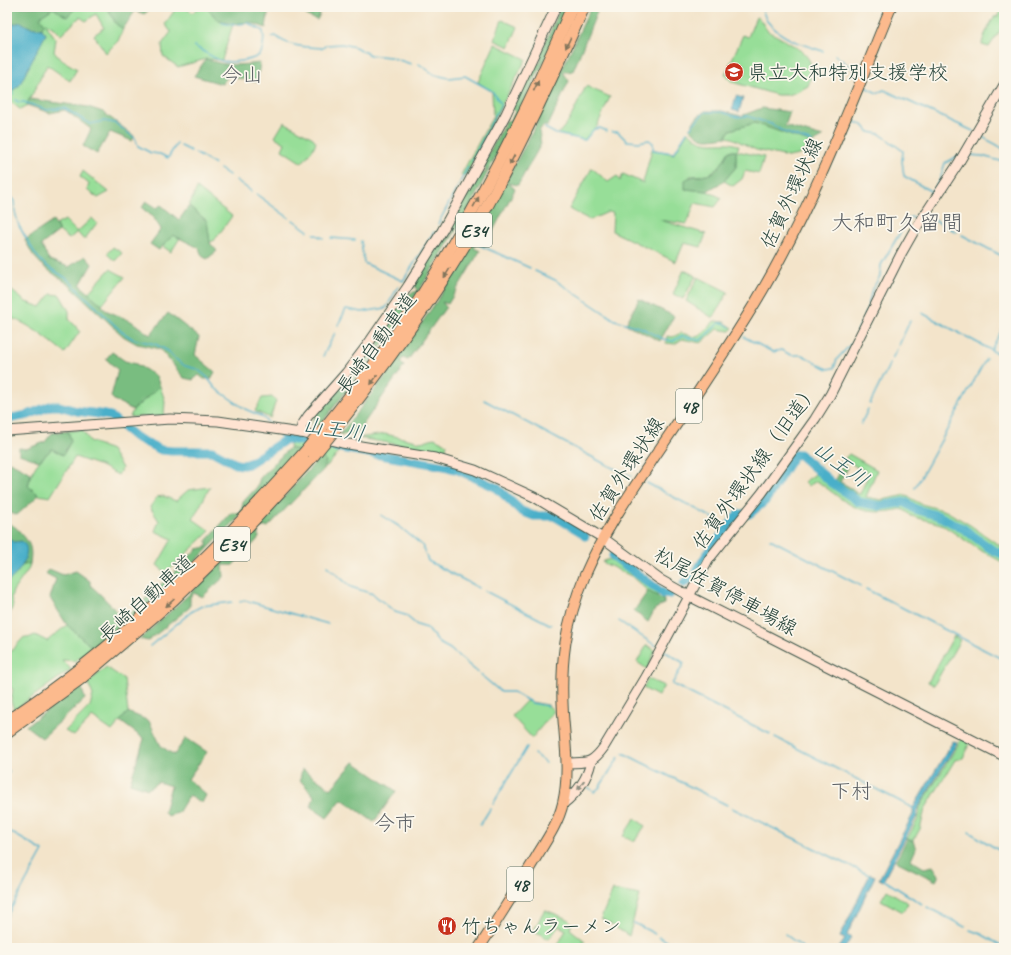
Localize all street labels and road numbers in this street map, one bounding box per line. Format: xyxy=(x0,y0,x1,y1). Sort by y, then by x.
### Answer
street label: 佐賀外環状線 xyxy=(755,134,828,253)
road number: E34 xyxy=(456,213,492,247)
street label: 長崎自動車道 xyxy=(331,287,422,399)
street label: 佐賀外環状線（旧道） xyxy=(687,378,824,555)
road number: 48 xyxy=(676,389,702,423)
street label: 佐賀外環状線 xyxy=(583,412,670,526)
road number: E34 xyxy=(214,527,250,561)
street label: 松尾佐賀停車場線 xyxy=(650,542,802,641)
street label: 長崎自動車道 xyxy=(93,549,199,648)
road number: 48 xyxy=(507,867,533,901)

